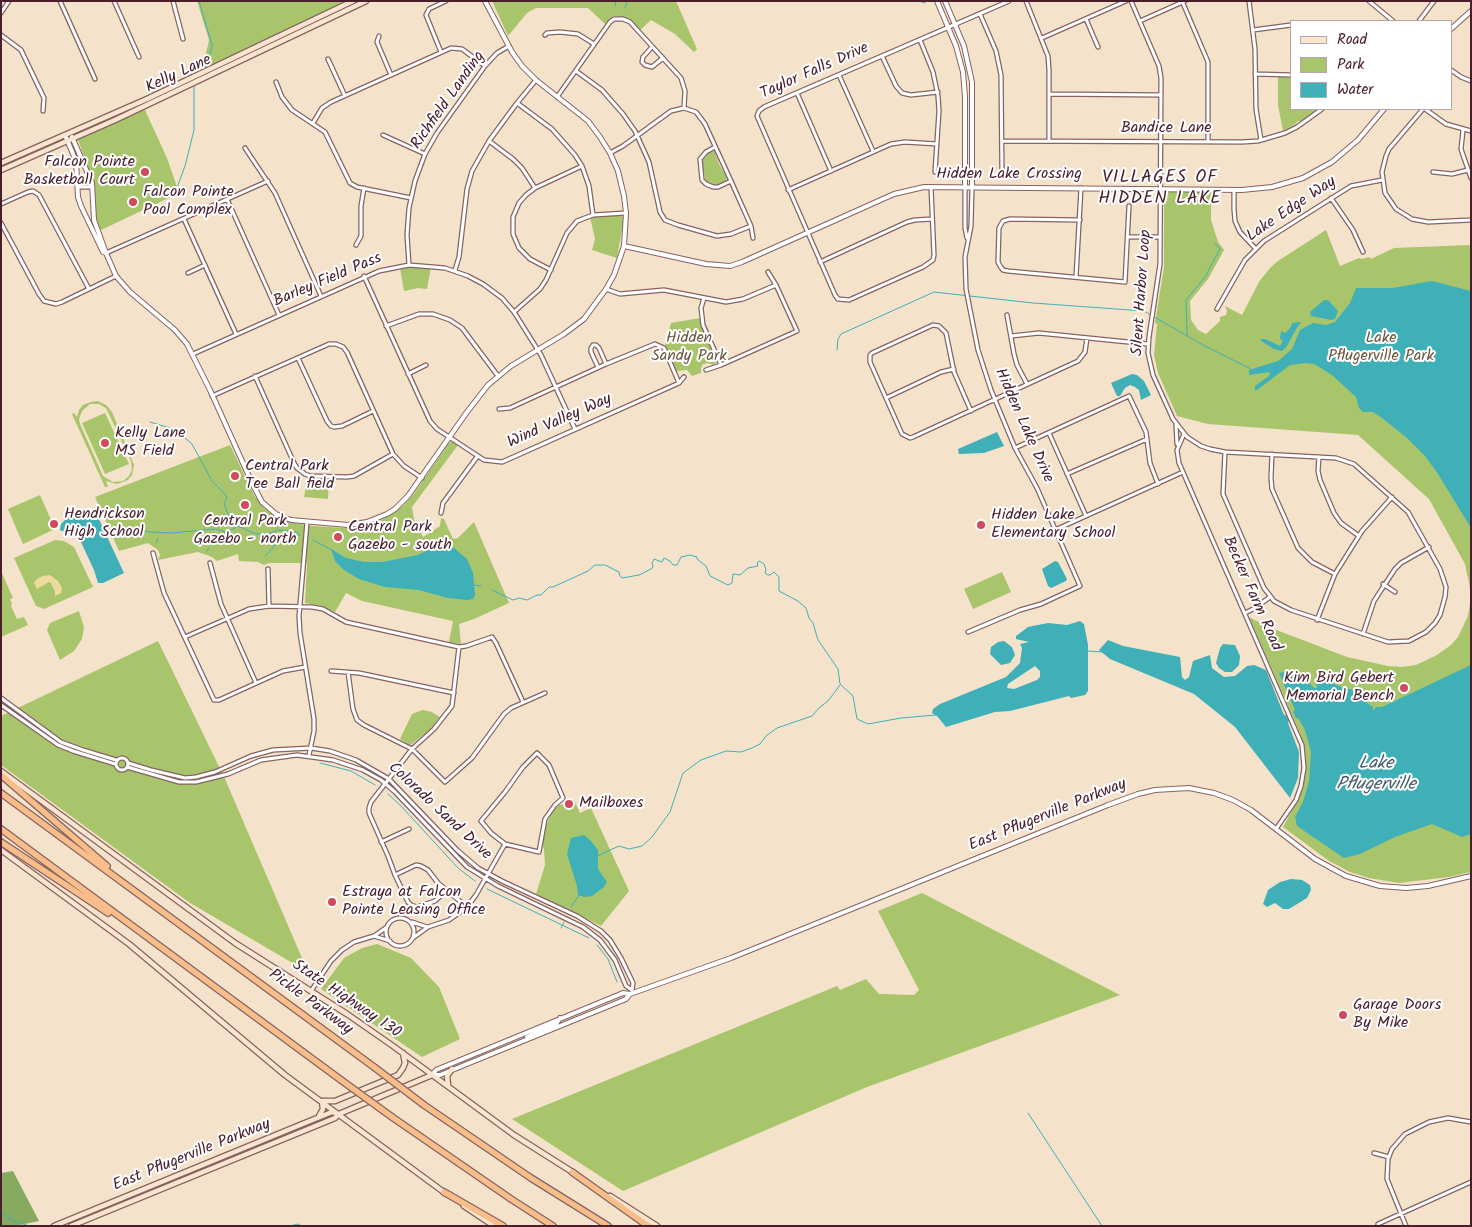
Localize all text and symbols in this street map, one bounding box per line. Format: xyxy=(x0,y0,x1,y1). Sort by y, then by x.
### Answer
legend xyxy=(1290,20,1452,110)
text: Road xyxy=(1337,28,1367,52)
street label: Taylor Falls Drive xyxy=(758,39,872,105)
street label: Richfield Landing xyxy=(408,48,490,154)
street label: Kelly Lane xyxy=(143,51,215,99)
text: Park xyxy=(1337,53,1364,77)
text: Water xyxy=(1337,78,1373,102)
street label: Bandice Lane xyxy=(1121,119,1211,139)
place label: Falcon Pointe Basketball Court xyxy=(23,153,135,191)
street label: Hidden Lake Crossing xyxy=(936,165,1082,185)
marker: Falcon Pointe Basketball Court xyxy=(139,166,151,178)
district label: VILLAGES OF HIDDEN LAKE xyxy=(1097,168,1223,210)
street label: Lake Edge Way xyxy=(1244,173,1340,247)
place label: Falcon Pointe Pool Complex xyxy=(143,183,234,221)
marker: Falcon Pointe Pool Complex xyxy=(127,196,139,208)
street label: Silent Harbor Loop xyxy=(1129,229,1157,357)
street label: Barley Field Pass xyxy=(271,250,385,312)
park label: Hidden Sandy Park xyxy=(651,329,727,367)
park label: Lake Pflugerville Park xyxy=(1328,329,1434,367)
street label: Hidden Lake Drive xyxy=(989,366,1057,486)
street label: Wind Valley Way xyxy=(505,391,615,453)
place label: Kelly Lane MS Field xyxy=(115,424,185,462)
marker: Kelly Lane MS Field xyxy=(99,437,111,449)
place label: Central Park Tee Ball field xyxy=(245,457,334,495)
marker: Central Park Tee Ball field xyxy=(229,470,241,482)
marker: Central Park Gazebo - north xyxy=(239,499,251,511)
place label: Hendrickson High School xyxy=(64,505,145,543)
place label: Hidden Lake Elementary School xyxy=(991,506,1115,544)
place label: Central Park Gazebo - north xyxy=(193,512,297,550)
marker: Hendrickson High School xyxy=(48,518,60,530)
place label: Central Park Gazebo - south xyxy=(348,518,452,556)
marker: Hidden Lake Elementary School xyxy=(975,519,987,531)
marker: Central Park Gazebo - south xyxy=(332,531,344,543)
street label: Becker Farm Road xyxy=(1217,534,1285,654)
place label: Kim Bird Gebert Memorial Bench xyxy=(1284,669,1394,707)
marker: Kim Bird Gebert Memorial Bench xyxy=(1398,682,1410,694)
water label: Lake Pflugerville xyxy=(1336,754,1416,796)
street label: Colorado Sand Drive xyxy=(383,759,495,865)
street label: East Pflugerville Parkway xyxy=(966,776,1130,856)
place label: Mailboxes xyxy=(579,794,643,814)
marker: Mailboxes xyxy=(563,798,575,810)
place label: Estraya at Falcon Pointe Leasing Office xyxy=(342,883,485,921)
marker: Estraya at Falcon Pointe Leasing Office xyxy=(326,896,338,908)
street label: State Highway 130 xyxy=(288,957,404,1043)
street label: Pickle Parkway xyxy=(264,966,356,1040)
place label: Garage Doors By Mike xyxy=(1353,996,1441,1034)
marker: Garage Doors By Mike xyxy=(1337,1009,1349,1021)
street label: East Pflugerville Parkway xyxy=(110,1116,274,1196)

